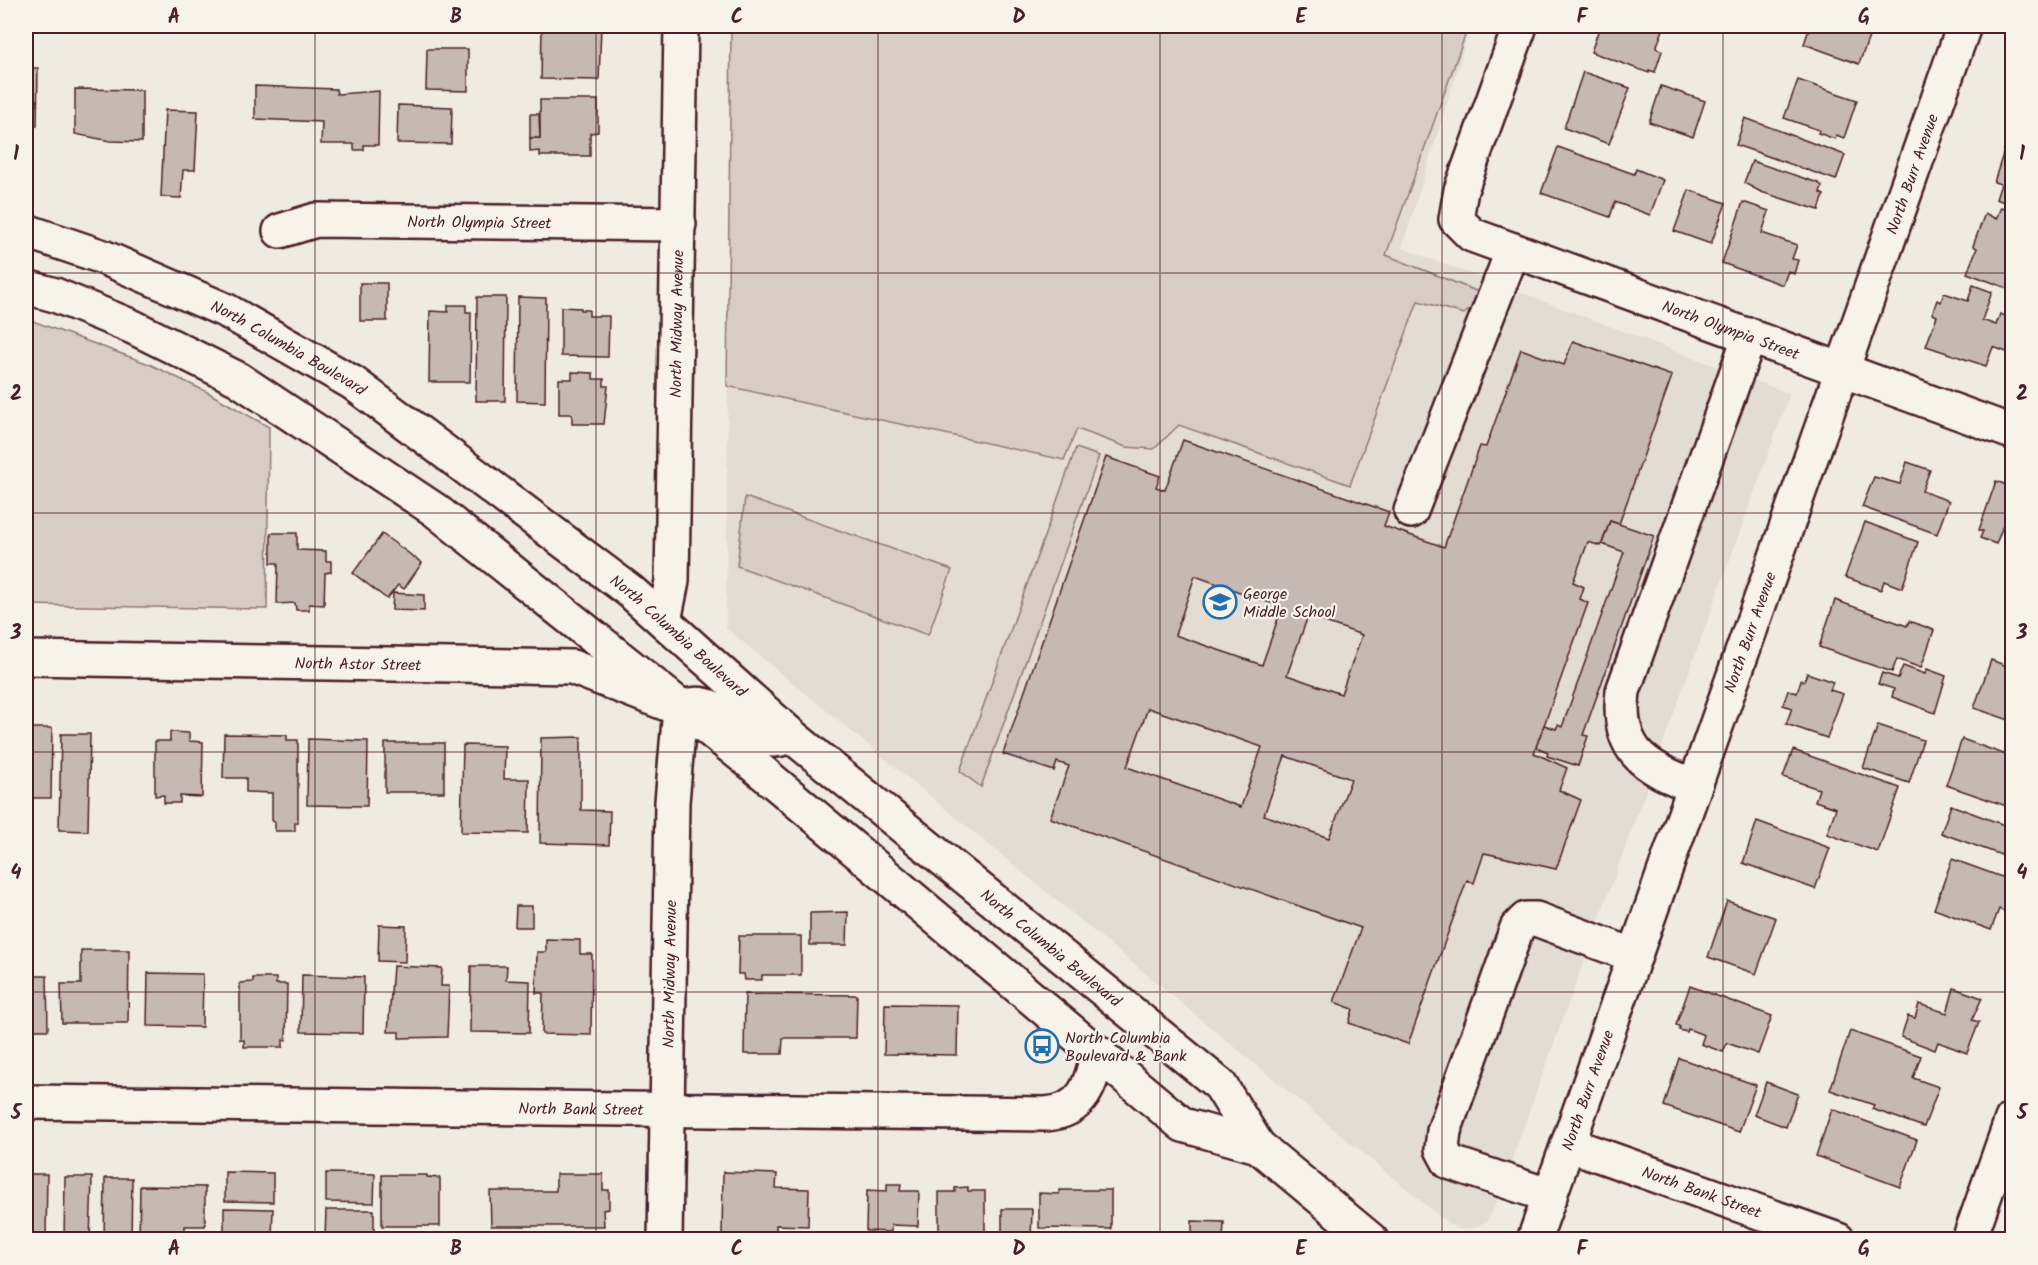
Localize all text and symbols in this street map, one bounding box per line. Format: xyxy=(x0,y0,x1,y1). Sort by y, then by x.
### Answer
text: A xyxy=(168,2,180,34)
text: B xyxy=(450,2,462,34)
text: C xyxy=(731,2,743,34)
text: D xyxy=(1012,2,1026,34)
text: E xyxy=(1295,2,1307,34)
text: F xyxy=(1577,2,1589,34)
text: G xyxy=(1858,2,1870,34)
street label: North Burr Avenue xyxy=(1880,111,1946,238)
text: 1 xyxy=(13,139,19,171)
text: 1 xyxy=(2019,139,2025,171)
street label: North Olympia Street xyxy=(407,210,553,237)
street label: North Midway Avenue xyxy=(664,249,691,398)
street label: North Columbia Boulevard xyxy=(206,294,372,403)
street label: North Olympia Street xyxy=(1658,294,1803,368)
text: 2 xyxy=(10,379,22,411)
text: 2 xyxy=(2016,379,2028,411)
street label: North Columbia Boulevard xyxy=(604,569,753,705)
street label: North Burr Avenue xyxy=(1718,569,1784,696)
place label: George Middle School xyxy=(1243,582,1336,625)
school or university icon: George Middle School xyxy=(1202,584,1238,620)
text: 3 xyxy=(10,618,22,650)
text: 3 xyxy=(2016,618,2028,650)
street label: North Astor Street xyxy=(294,651,422,679)
text: 4 xyxy=(11,858,22,890)
text: 4 xyxy=(2017,858,2028,890)
street label: North Columbia Boulevard xyxy=(974,883,1127,1014)
street label: North Midway Avenue xyxy=(657,900,684,1048)
place label: North Columbia Boulevard & Bank xyxy=(1065,1026,1187,1069)
street label: North Burr Avenue xyxy=(1556,1027,1621,1154)
bus stop icon: North Columbia Boulevard & Bank xyxy=(1024,1028,1060,1064)
street label: North Bank Street xyxy=(518,1097,645,1123)
text: 5 xyxy=(10,1098,23,1130)
text: 5 xyxy=(2016,1098,2029,1130)
street label: North Bank Street xyxy=(1638,1160,1765,1226)
text: A xyxy=(168,1234,180,1265)
text: B xyxy=(450,1234,462,1265)
text: C xyxy=(731,1234,743,1265)
text: D xyxy=(1012,1234,1026,1265)
text: E xyxy=(1295,1234,1307,1265)
text: F xyxy=(1577,1234,1589,1265)
text: G xyxy=(1858,1234,1870,1265)

